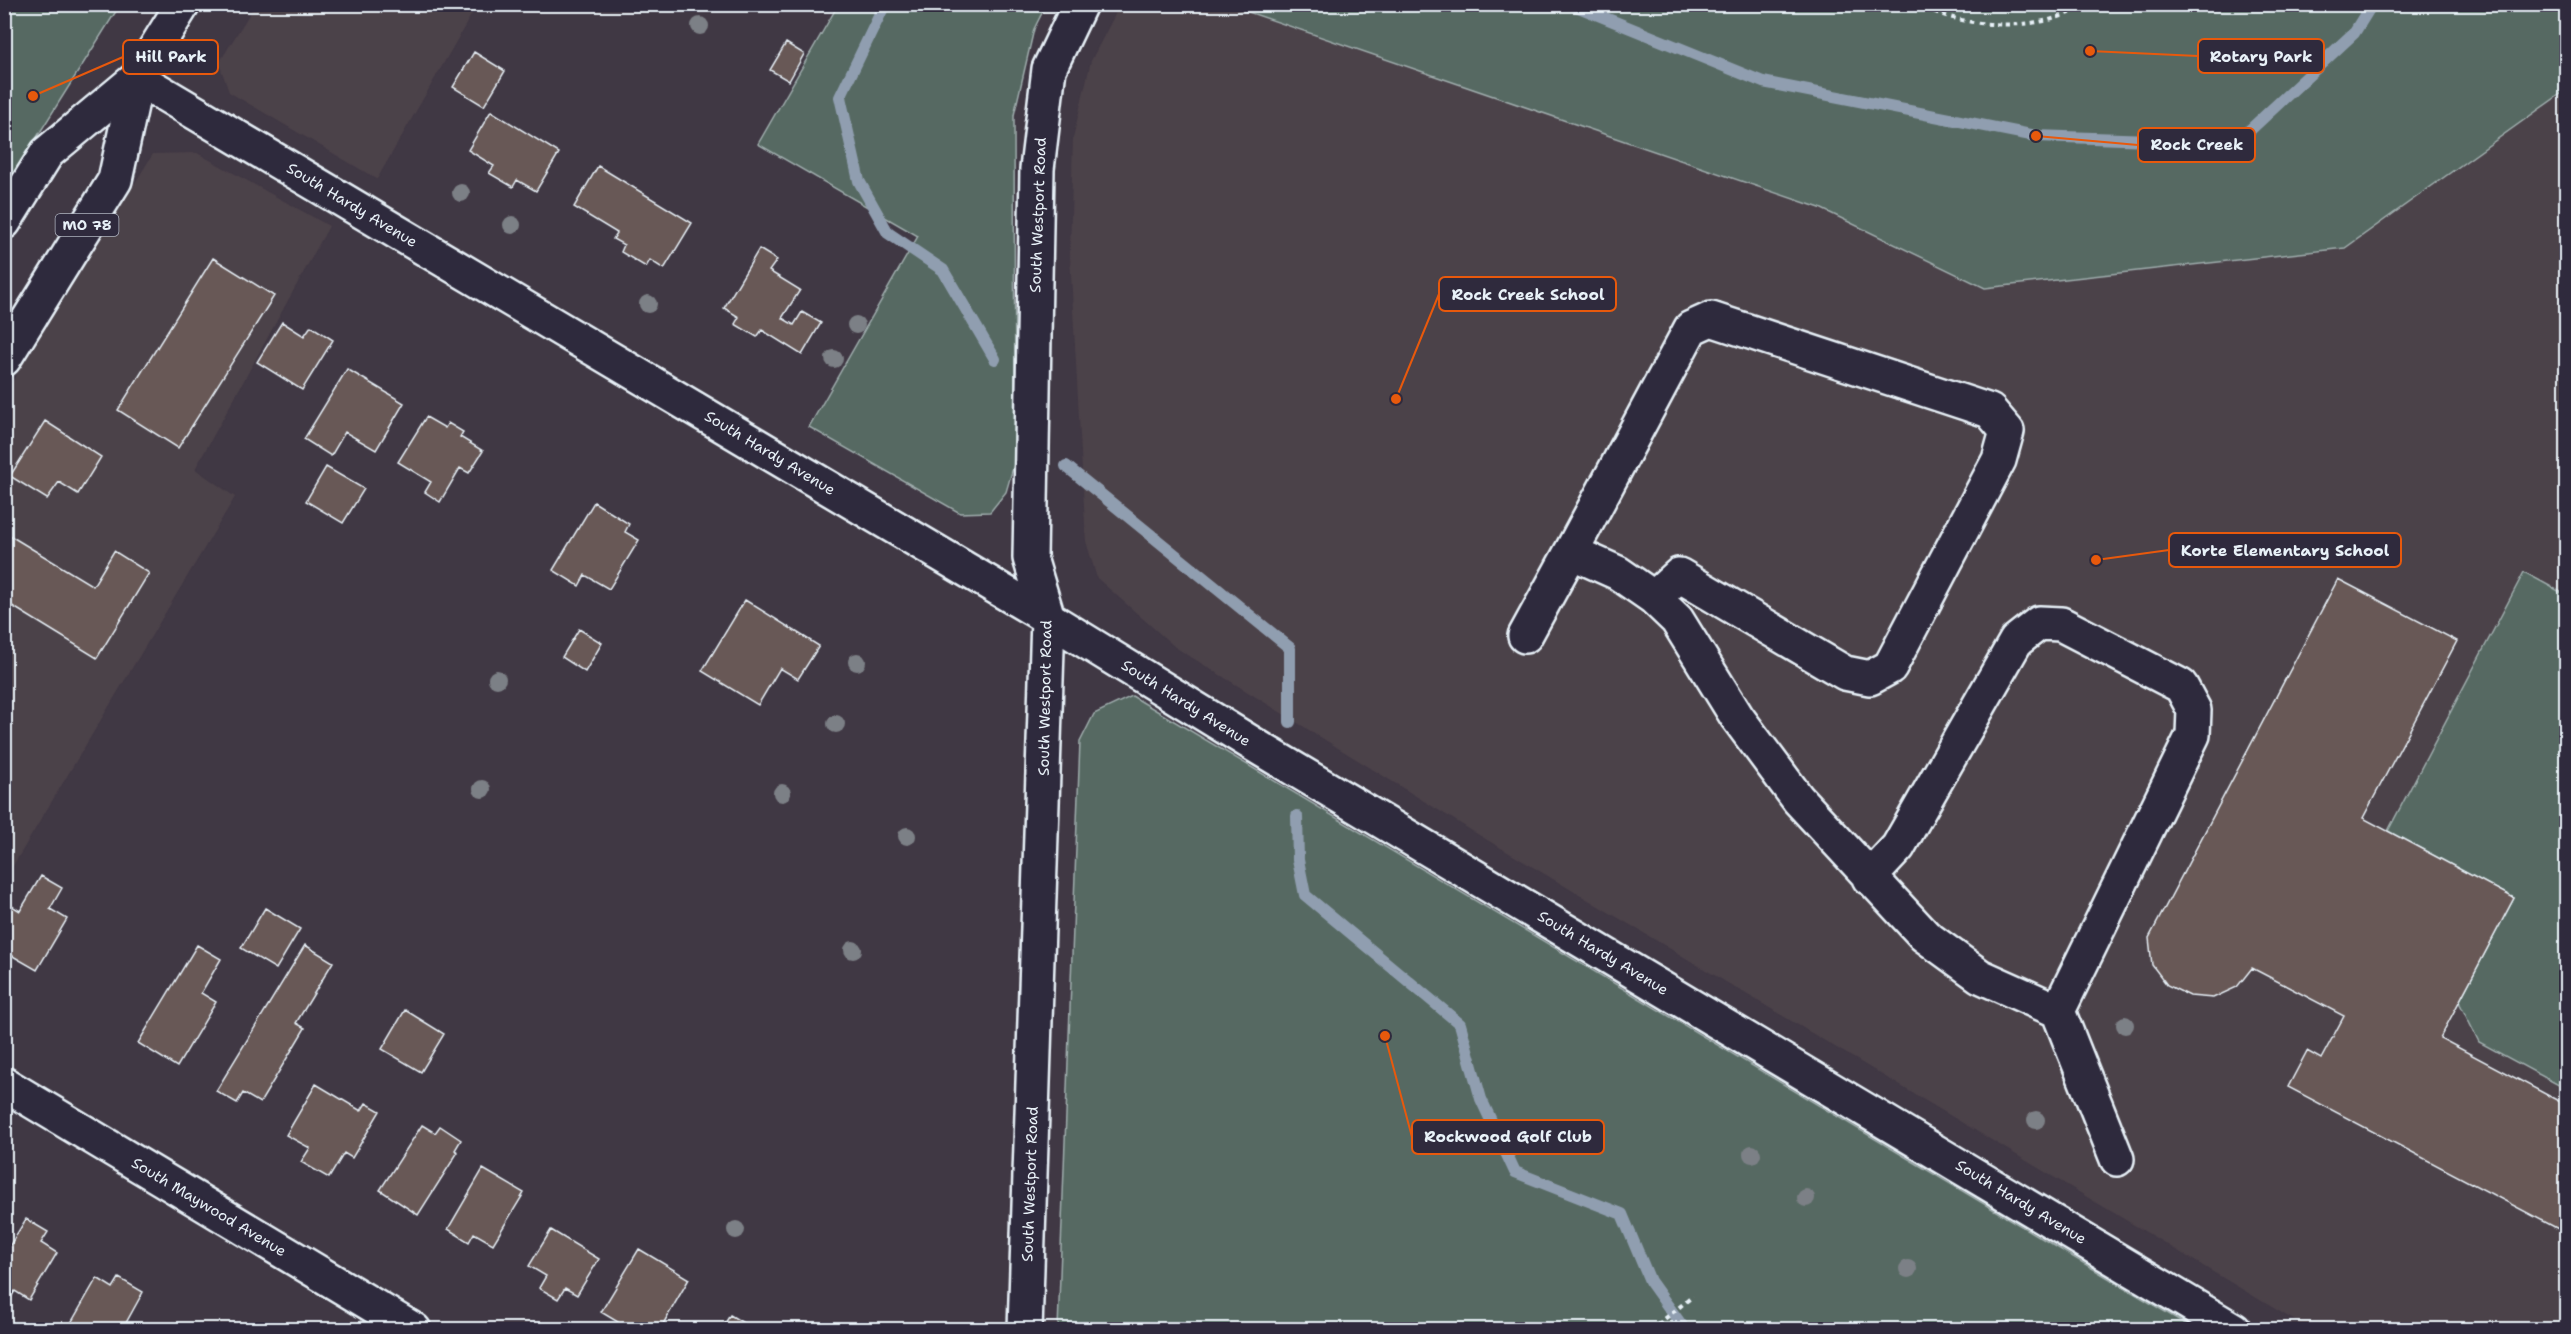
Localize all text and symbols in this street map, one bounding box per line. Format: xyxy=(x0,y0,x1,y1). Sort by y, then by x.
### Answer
callout: Rotary Park xyxy=(2198,39,2324,73)
callout: Hill Park xyxy=(123,40,218,74)
text: Hill Park xyxy=(135,46,207,67)
text: Rotary Park xyxy=(2210,46,2312,67)
callout: Rock Creek xyxy=(2138,128,2255,162)
text: Rock Creek xyxy=(2150,134,2244,155)
street label: South Westport Road xyxy=(1025,136,1051,293)
street label: South Hardy Avenue xyxy=(283,158,421,252)
road number: MO 78 xyxy=(56,214,118,236)
callout: Rock Creek School xyxy=(1439,277,1616,311)
text: Rock Creek School xyxy=(1452,284,1605,305)
street label: South Hardy Avenue xyxy=(701,406,839,500)
callout: Korte Elementary School xyxy=(2169,533,2401,567)
text: Korte Elementary School xyxy=(2181,540,2390,561)
street label: South Westport Road xyxy=(1034,620,1056,776)
street label: South Hardy Avenue xyxy=(1118,655,1254,751)
street label: South Hardy Avenue xyxy=(1534,906,1672,1000)
street label: South Westport Road xyxy=(1017,1105,1043,1262)
callout: Rockwood Golf Club xyxy=(1412,1120,1604,1154)
text: Rockwood Golf Club xyxy=(1424,1126,1592,1147)
street label: South Maywood Avenue xyxy=(128,1153,290,1261)
street label: South Hardy Avenue xyxy=(1952,1155,2090,1249)

